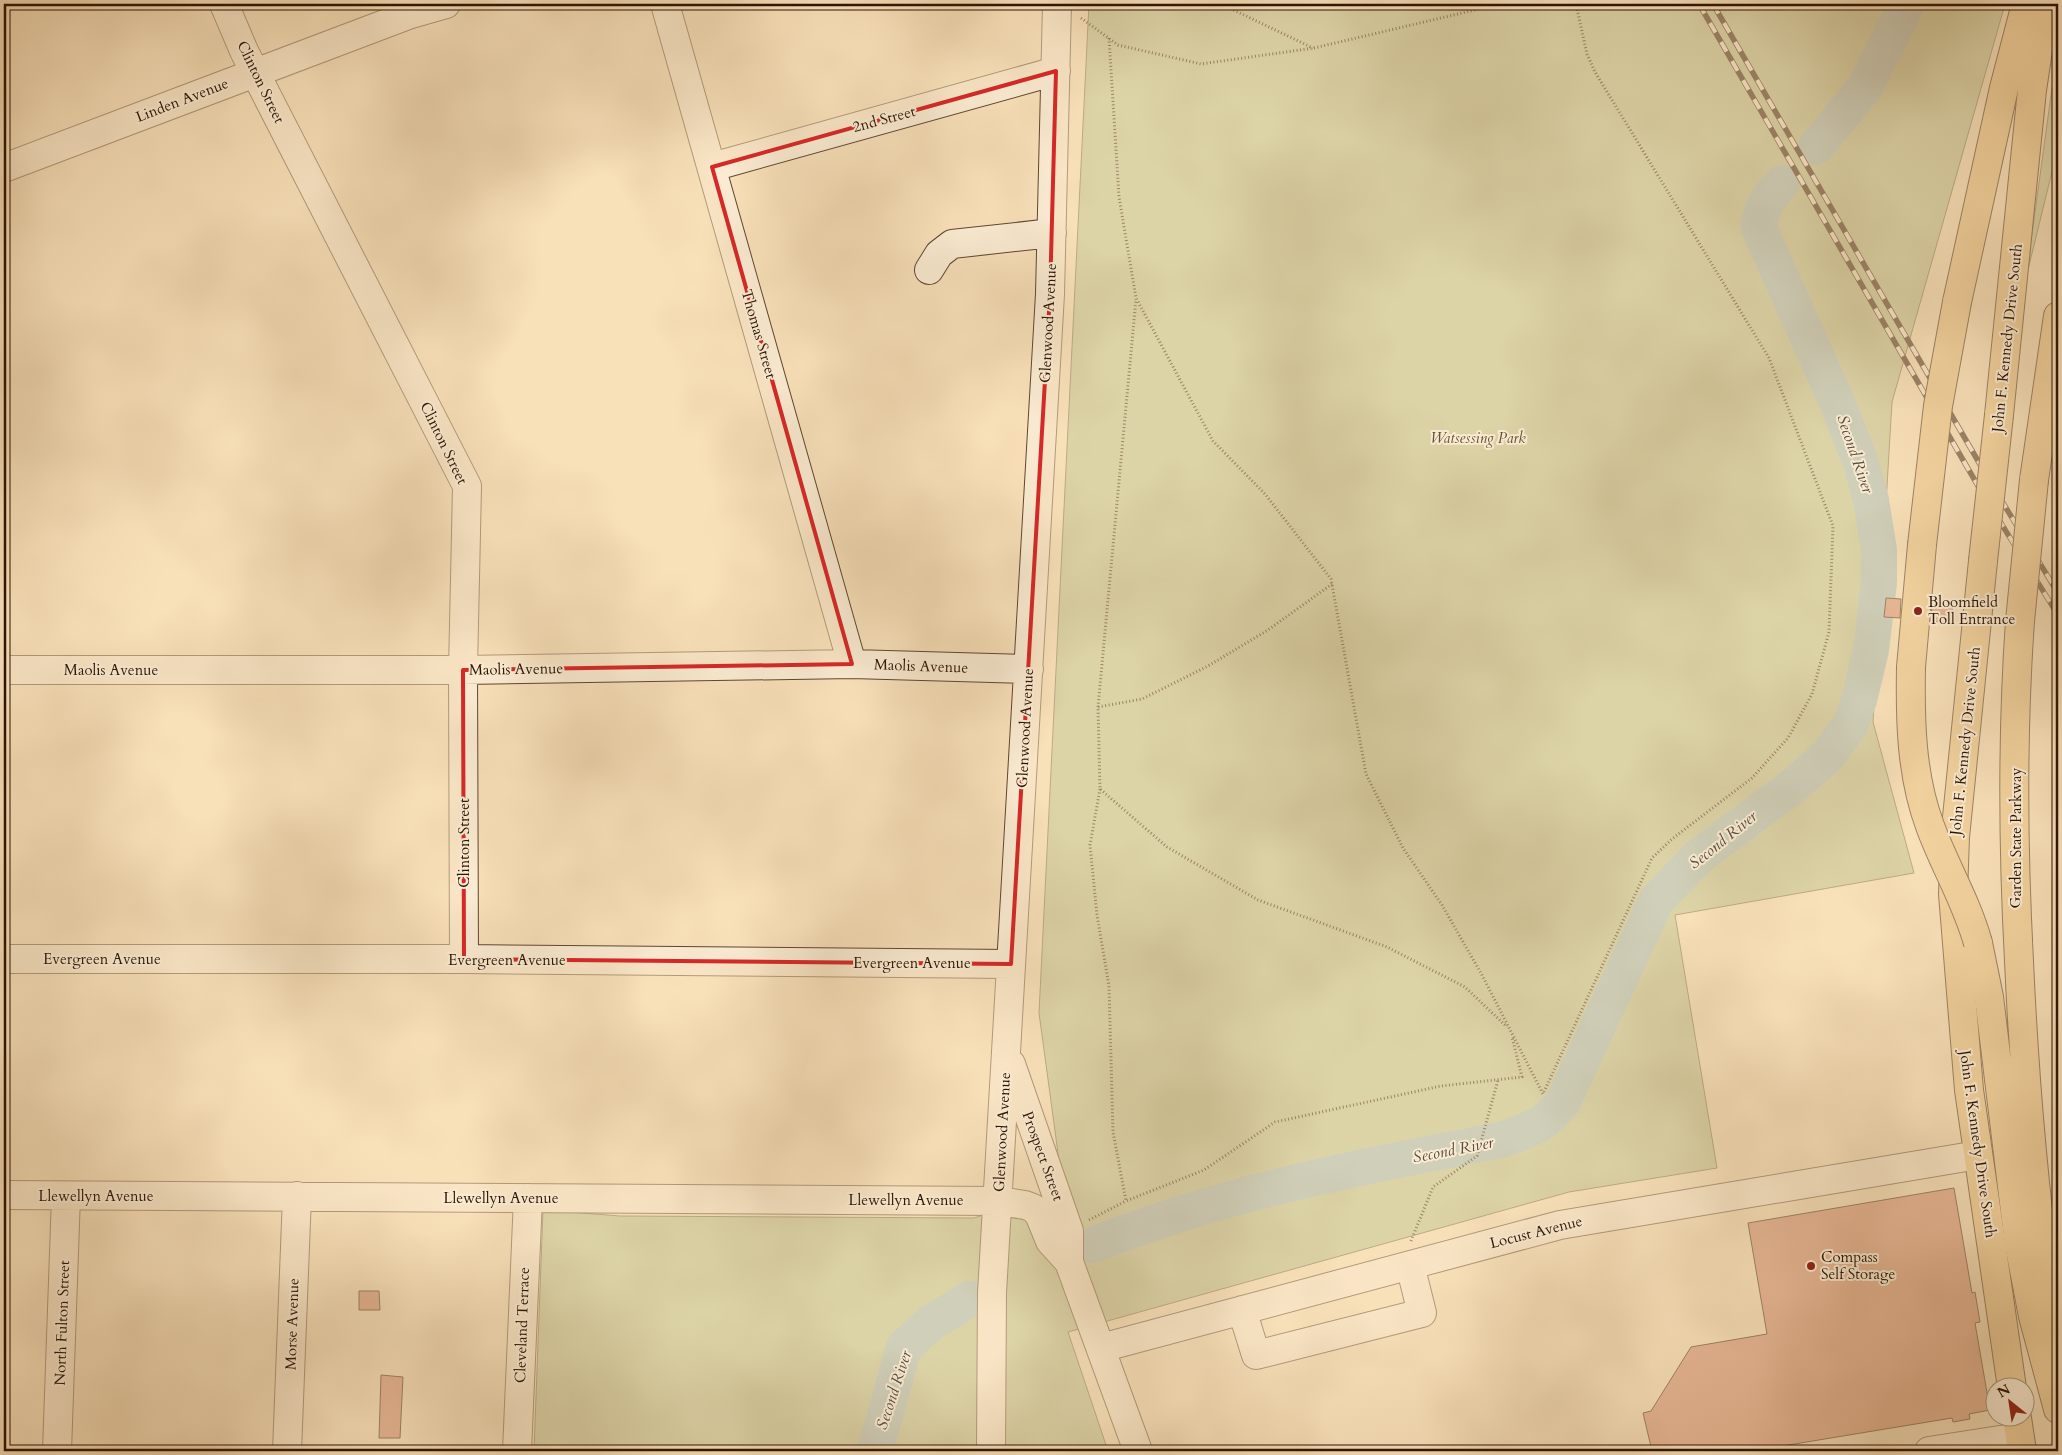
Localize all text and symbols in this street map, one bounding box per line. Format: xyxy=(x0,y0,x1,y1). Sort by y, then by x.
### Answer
street label: Clinton Street xyxy=(232,37,290,127)
street label: Linden Avenue xyxy=(133,73,231,127)
street label: 2nd Street xyxy=(850,101,918,137)
street label: John F. Kennedy Drive South xyxy=(1987,242,2027,435)
street label: Glenwood Avenue xyxy=(1035,262,1061,383)
street label: Thomas Street xyxy=(737,287,781,381)
street label: Clinton Street xyxy=(415,398,473,488)
water label: Second River xyxy=(1831,412,1879,497)
park label: Watsessing Park xyxy=(1430,428,1526,448)
place label: Bloomfield Toll Entrance xyxy=(1928,592,2016,629)
marker: Bloomfield Toll Entrance xyxy=(1912,605,1924,617)
street label: John F. Kennedy Drive South xyxy=(1945,645,1985,838)
street label: Maolis Avenue xyxy=(873,654,969,678)
street label: Maolis Avenue xyxy=(469,658,564,680)
street label: Maolis Avenue xyxy=(64,660,158,680)
street label: Glenwood Avenue xyxy=(1012,667,1038,788)
street label: Garden State Parkway xyxy=(2006,768,2026,908)
street label: Clinton Street xyxy=(454,798,474,888)
water label: Second River xyxy=(1684,805,1762,874)
street label: Evergreen Avenue xyxy=(43,949,161,969)
street label: Evergreen Avenue xyxy=(448,950,566,970)
street label: Evergreen Avenue xyxy=(853,953,971,973)
street label: John F. Kennedy Drive South xyxy=(1955,1047,2001,1240)
street label: Glenwood Avenue xyxy=(989,1071,1015,1192)
street label: Prospect Street xyxy=(1018,1108,1069,1204)
water label: Second River xyxy=(1411,1131,1496,1169)
street label: Llewellyn Avenue xyxy=(38,1186,154,1206)
street label: Llewellyn Avenue xyxy=(443,1188,559,1208)
street label: Llewellyn Avenue xyxy=(848,1190,964,1210)
street label: Locust Avenue xyxy=(1488,1211,1585,1253)
place label: Compass Self Storage xyxy=(1821,1247,1895,1284)
street label: North Fulton Street xyxy=(50,1260,74,1386)
marker: Compass Self Storage xyxy=(1805,1260,1817,1272)
street label: Cleveland Terrace xyxy=(510,1266,534,1383)
street label: Morse Avenue xyxy=(280,1277,304,1370)
water label: Second River xyxy=(871,1347,917,1432)
north arrow xyxy=(1984,1378,2034,1428)
text: N xyxy=(1994,1380,2014,1402)

